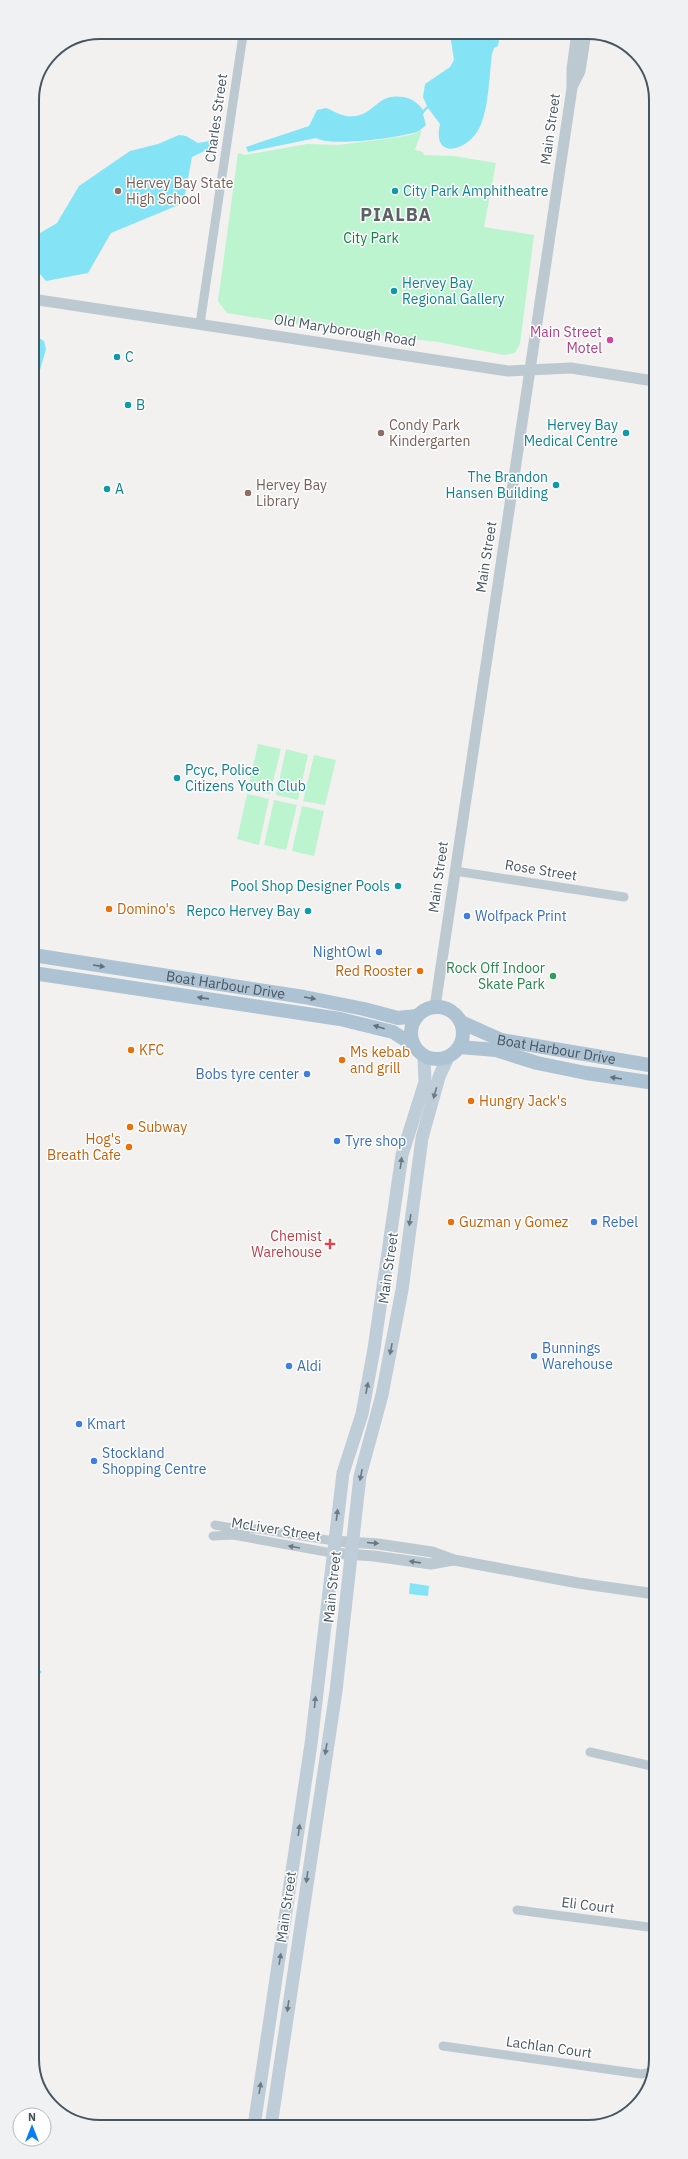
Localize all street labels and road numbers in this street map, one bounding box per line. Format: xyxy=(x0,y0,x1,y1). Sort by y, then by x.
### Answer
street label: Charles Street xyxy=(201,72,231,163)
street label: Main Street xyxy=(536,92,564,166)
street label: Old Maryborough Road xyxy=(273,310,417,350)
street label: Main Street xyxy=(471,520,501,594)
street label: Main Street xyxy=(424,840,452,914)
street label: Rose Street xyxy=(504,855,578,885)
street label: Boat Harbour Drive xyxy=(165,967,287,1003)
street label: Boat Harbour Drive xyxy=(496,1030,617,1068)
street label: Main Street xyxy=(374,1231,402,1305)
street label: McLiver Street xyxy=(230,1513,322,1545)
street label: Main Street xyxy=(319,1550,345,1624)
street label: Main Street xyxy=(272,1870,300,1944)
street label: Eli Court xyxy=(560,1893,616,1917)
street label: Lachlan Court xyxy=(505,2032,593,2062)

